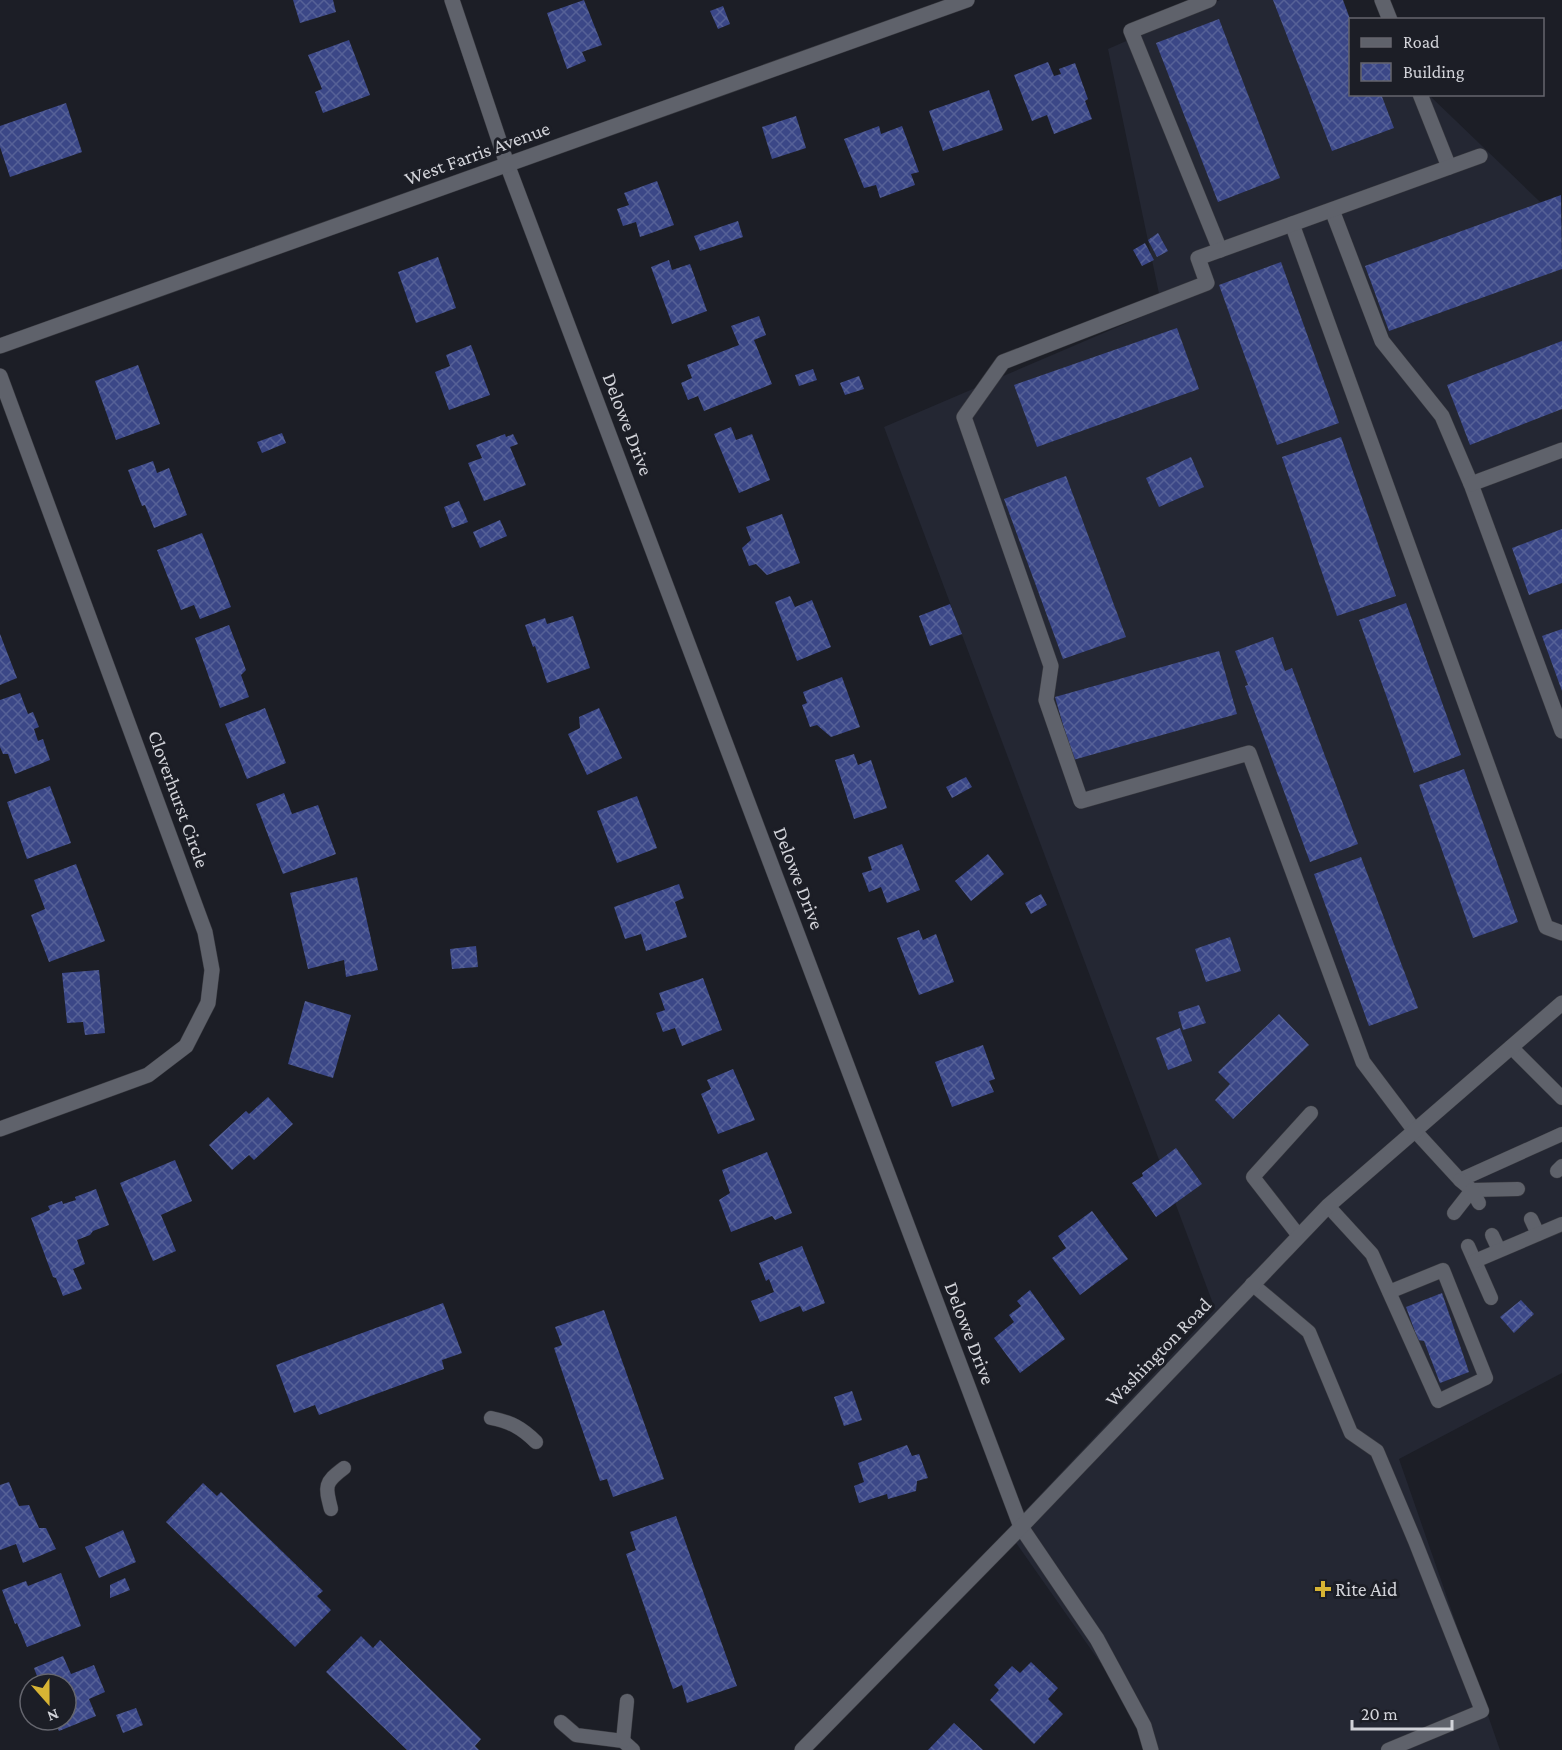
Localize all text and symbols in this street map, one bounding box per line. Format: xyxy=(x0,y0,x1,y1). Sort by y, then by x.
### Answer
legend xyxy=(1349,18,1544,96)
text: Road xyxy=(1403,32,1440,52)
text: Building xyxy=(1403,62,1465,82)
street label: West Farris Avenue xyxy=(401,116,553,190)
street label: Delowe Drive xyxy=(598,370,658,478)
street label: Cloverhurst Circle xyxy=(144,727,214,871)
street label: Delowe Drive xyxy=(769,824,829,932)
street label: Delowe Drive xyxy=(940,1279,1000,1387)
street label: Washington Road xyxy=(1101,1293,1216,1412)
place label: Rite Aid xyxy=(1335,1578,1398,1600)
marker: Rite Aid xyxy=(1316,1582,1330,1596)
north arrow xyxy=(18,1672,78,1732)
scale bar xyxy=(1352,1693,1452,1731)
text: 20 m xyxy=(1361,1704,1398,1724)
text: N xyxy=(45,1706,61,1725)

